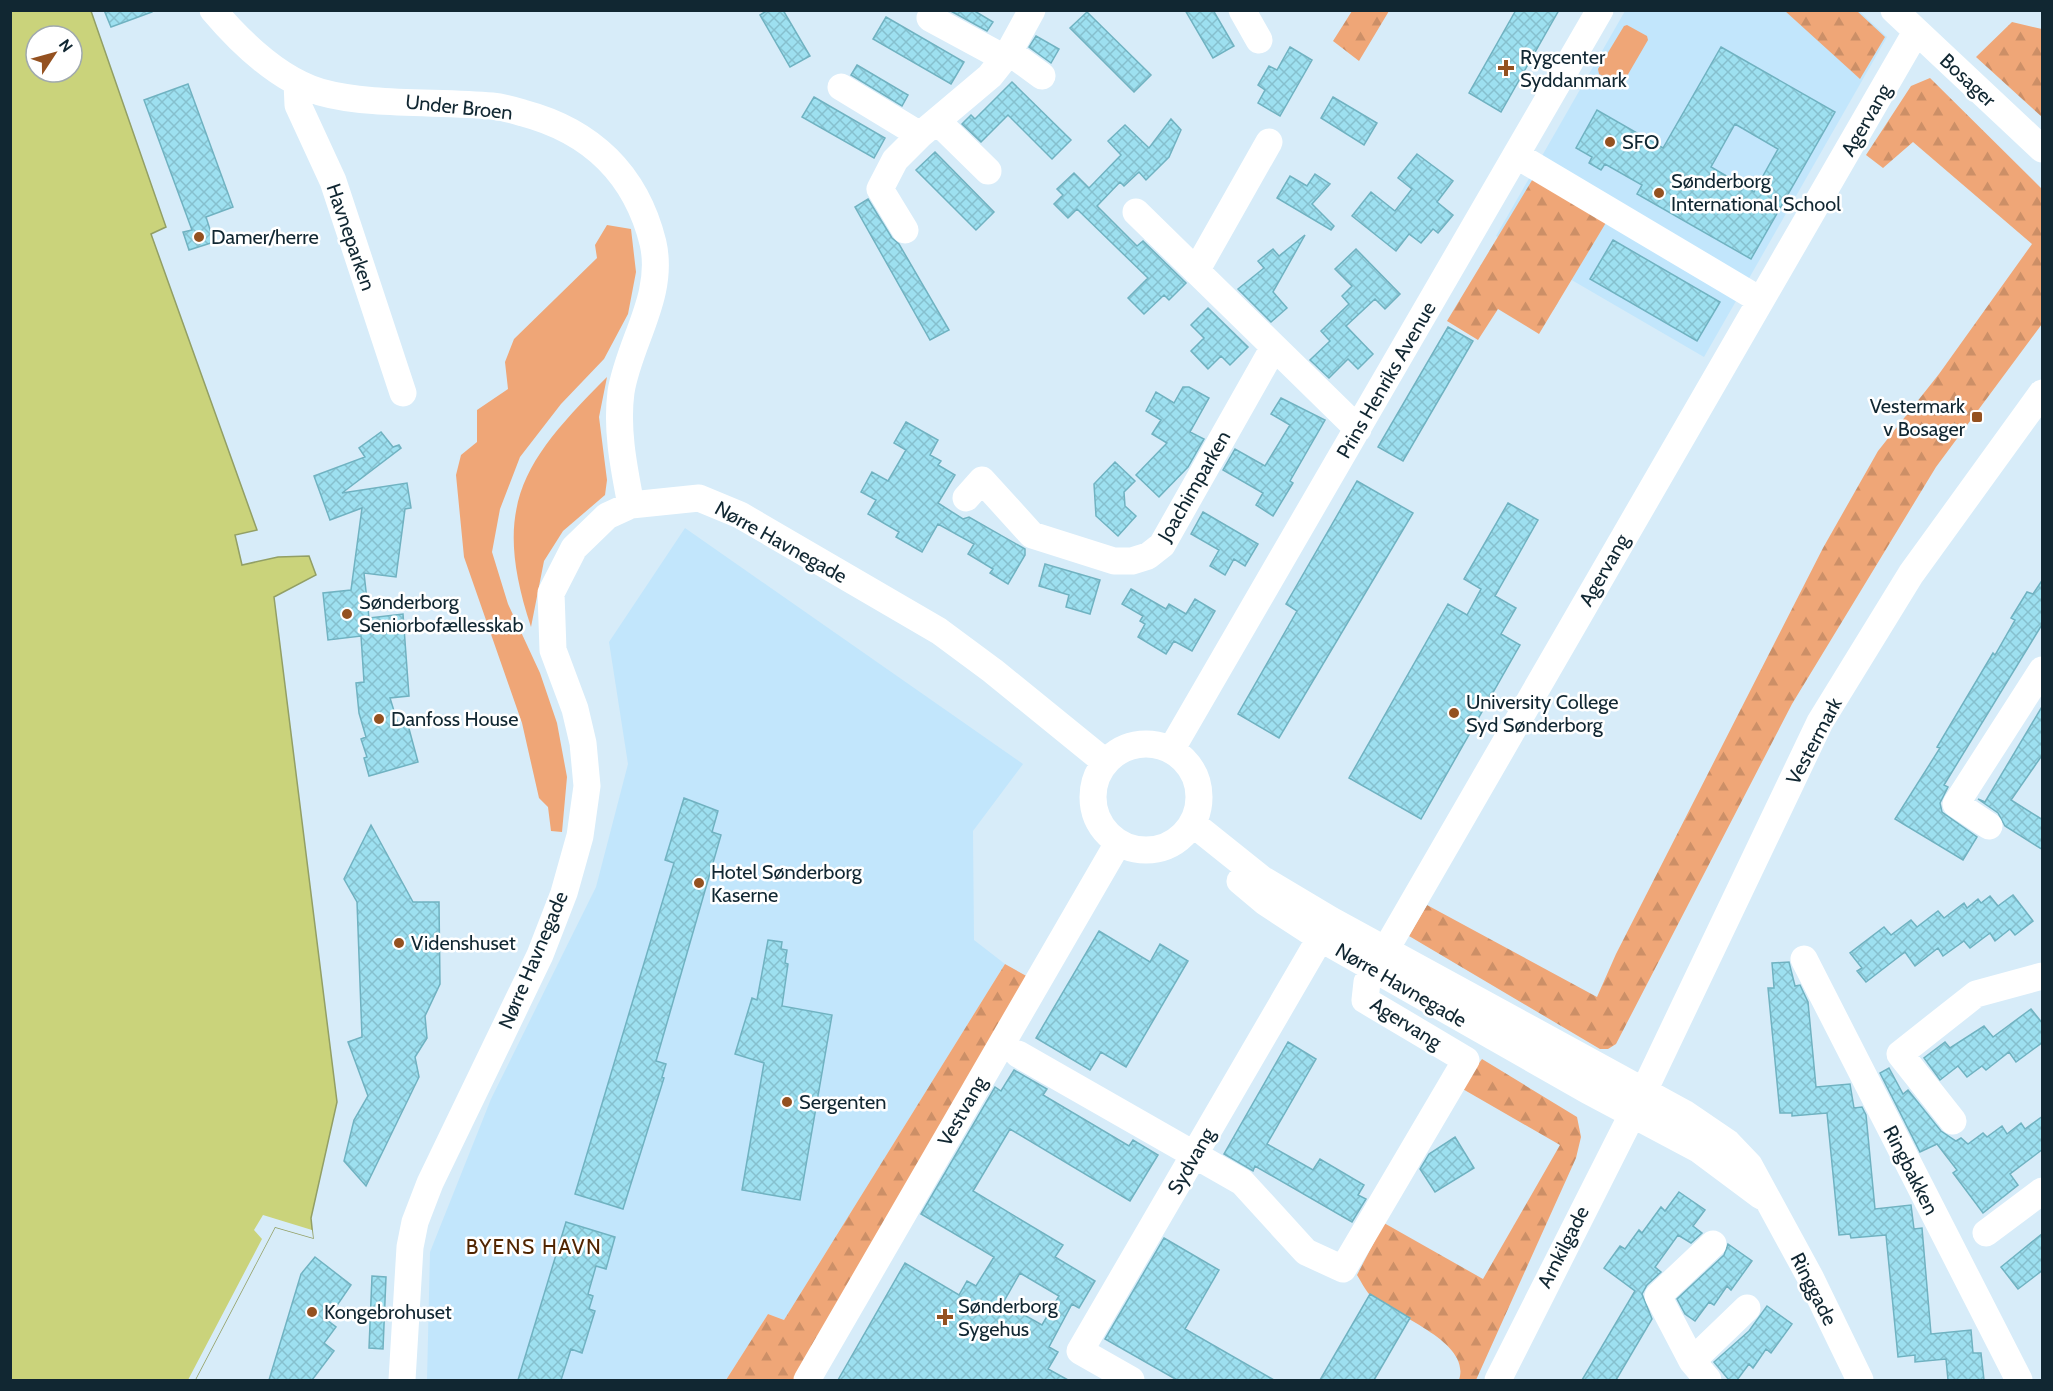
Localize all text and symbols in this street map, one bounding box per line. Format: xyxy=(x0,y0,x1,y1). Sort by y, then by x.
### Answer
north arrow xyxy=(24,24,84,84)
text: N xyxy=(55,35,77,56)
place label: Rygcenter Syddanmark xyxy=(1520,45,1627,92)
street label: Bosager xyxy=(1935,48,2001,112)
marker: Rygcenter Syddanmark xyxy=(1497,59,1515,77)
street label: Agervang xyxy=(1836,79,1897,160)
street label: Under Broen xyxy=(404,89,514,125)
place label: SFO xyxy=(1622,130,1659,154)
marker: SFO xyxy=(1603,135,1617,149)
place label: Sønderborg International School xyxy=(1671,169,1841,216)
street label: Havneparken xyxy=(322,180,380,294)
marker: Sønderborg International School xyxy=(1652,186,1666,200)
place label: Damer/herre xyxy=(211,225,319,249)
marker: Damer/herre xyxy=(192,230,206,244)
street label: Prins Henriks Avenue xyxy=(1331,297,1441,463)
place label: Vestermark v Bosager xyxy=(1870,394,1966,441)
marker: Vestermark v Bosager xyxy=(1970,410,1984,424)
street label: Joachimparken xyxy=(1152,426,1235,547)
street label: Nørre Havnegade xyxy=(711,496,851,588)
street label: Agervang xyxy=(1574,529,1635,610)
place label: Sønderborg Seniorbofællesskab xyxy=(359,590,523,637)
marker: Sønderborg Seniorbofællesskab xyxy=(340,607,354,621)
place label: University College Syd Sønderborg xyxy=(1466,690,1618,737)
street label: Vestermark xyxy=(1781,693,1847,789)
marker: University College Syd Sønderborg xyxy=(1447,706,1461,720)
place label: Danfoss House xyxy=(391,707,518,731)
marker: Danfoss House xyxy=(372,712,386,726)
place label: Hotel Sønderborg Kaserne xyxy=(711,860,863,907)
marker: Hotel Sønderborg Kaserne xyxy=(692,876,706,890)
street label: Nørre Havnegade xyxy=(493,888,573,1032)
place label: Videnshuset xyxy=(411,931,516,955)
marker: Videnshuset xyxy=(392,936,406,950)
street label: Nørre Havnegade xyxy=(1331,938,1471,1032)
street label: Agervang xyxy=(1366,992,1447,1055)
street label: Vestvang xyxy=(932,1071,992,1150)
place label: Sergenten xyxy=(799,1090,886,1114)
marker: Sergenten xyxy=(780,1095,794,1109)
street label: Ringbakken xyxy=(1878,1121,1944,1219)
street label: Sydvang xyxy=(1162,1123,1220,1199)
street label: Arnkilgade xyxy=(1532,1202,1594,1292)
district label: BYENS HAVN xyxy=(466,1234,602,1259)
street label: Ringgade xyxy=(1786,1249,1842,1329)
place label: Sønderborg Sygehus xyxy=(958,1294,1059,1341)
place label: Kongebrohuset xyxy=(324,1300,452,1324)
marker: Kongebrohuset xyxy=(305,1305,319,1319)
marker: Sønderborg Sygehus xyxy=(936,1308,954,1326)

